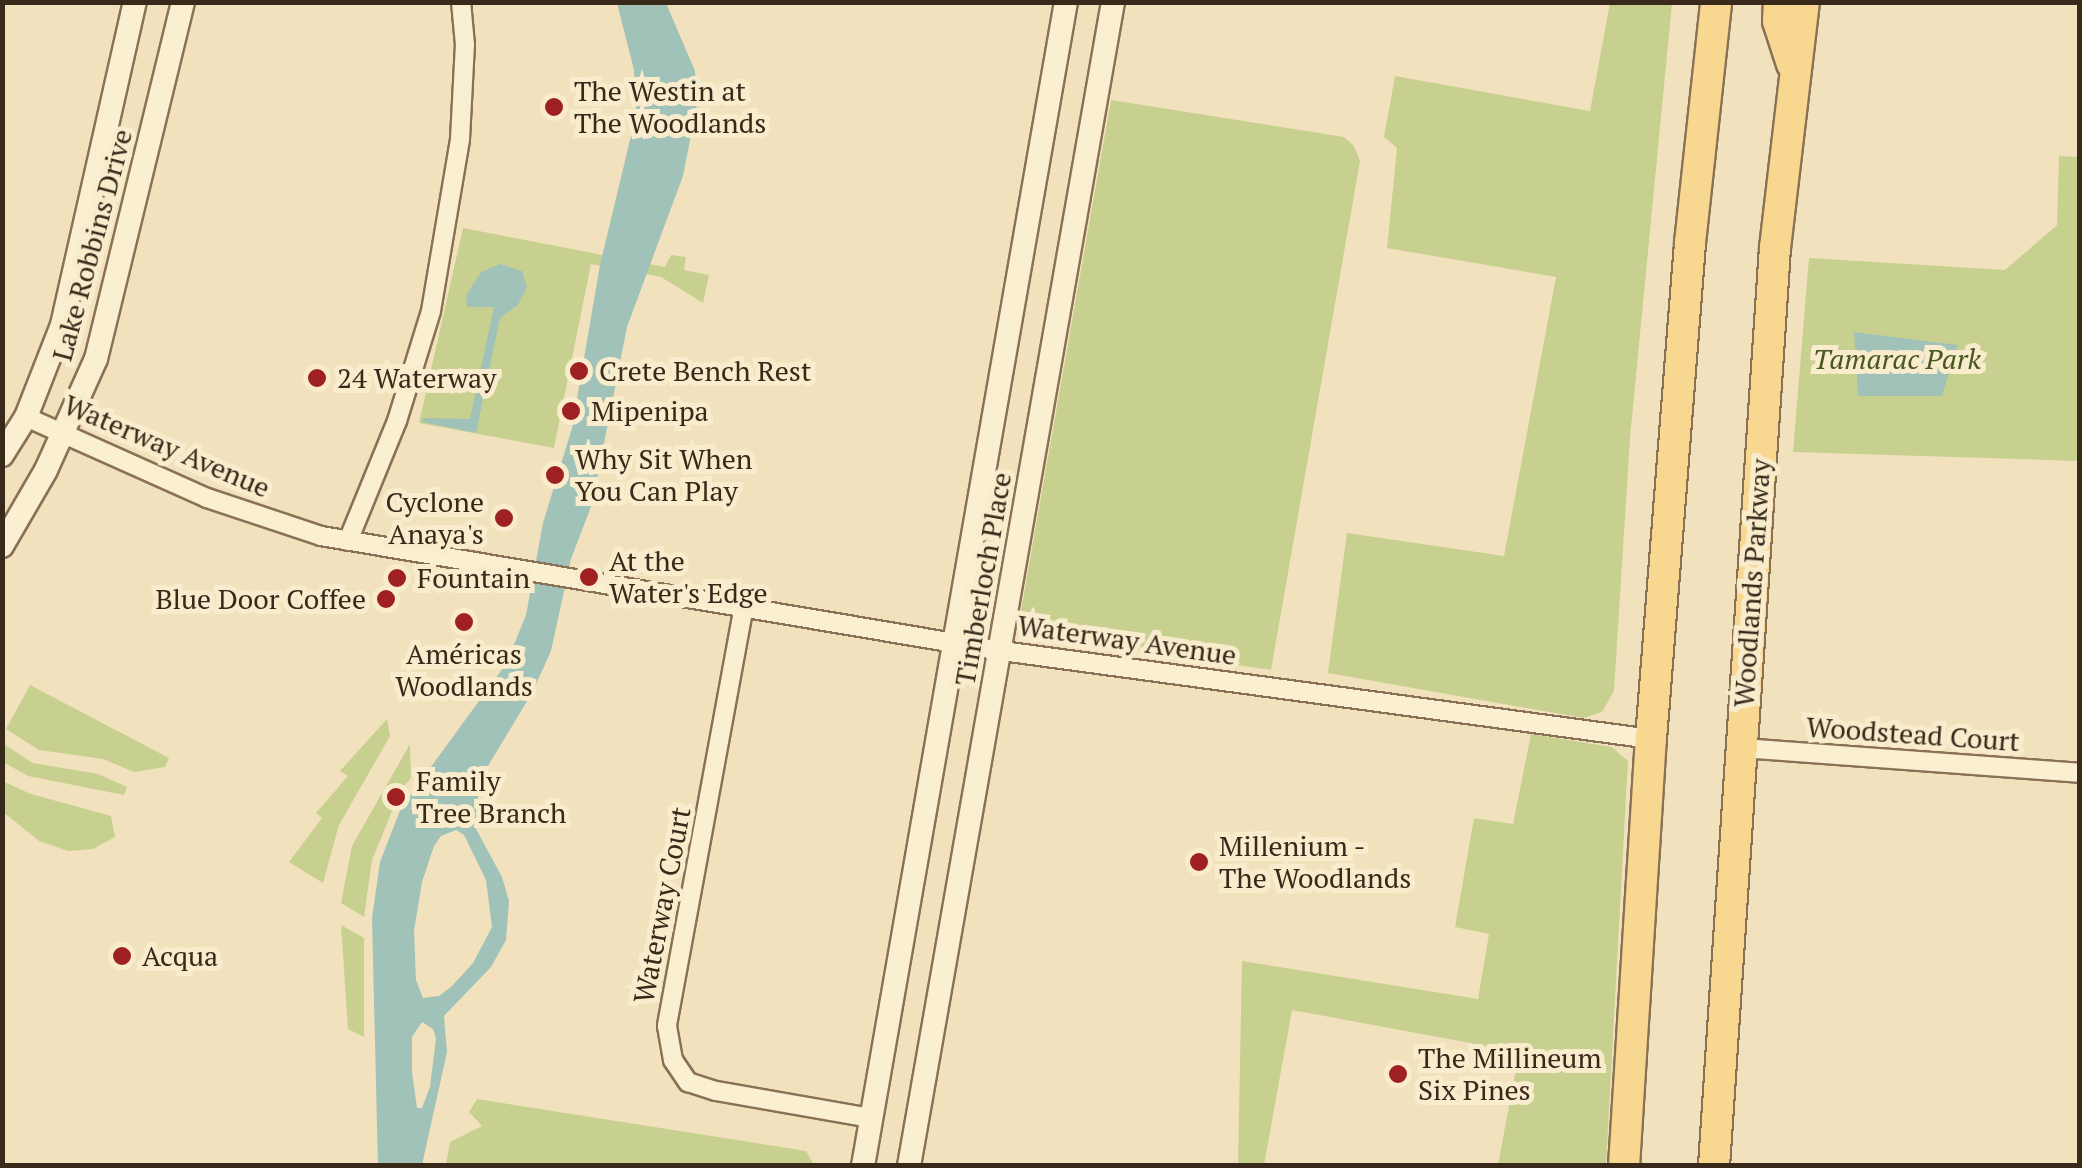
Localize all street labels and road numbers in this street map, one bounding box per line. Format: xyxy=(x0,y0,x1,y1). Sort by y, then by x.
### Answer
street label: Lake Robbins Drive xyxy=(45,125,139,365)
street label: Waterway Avenue xyxy=(59,387,275,505)
street label: Woodlands Parkway xyxy=(1727,458,1777,708)
street label: Timberloch Place xyxy=(948,470,1018,688)
street label: Waterway Avenue xyxy=(1015,608,1239,672)
street label: Woodstead Court xyxy=(1805,710,2021,758)
street label: Waterway Court xyxy=(626,804,698,1006)

